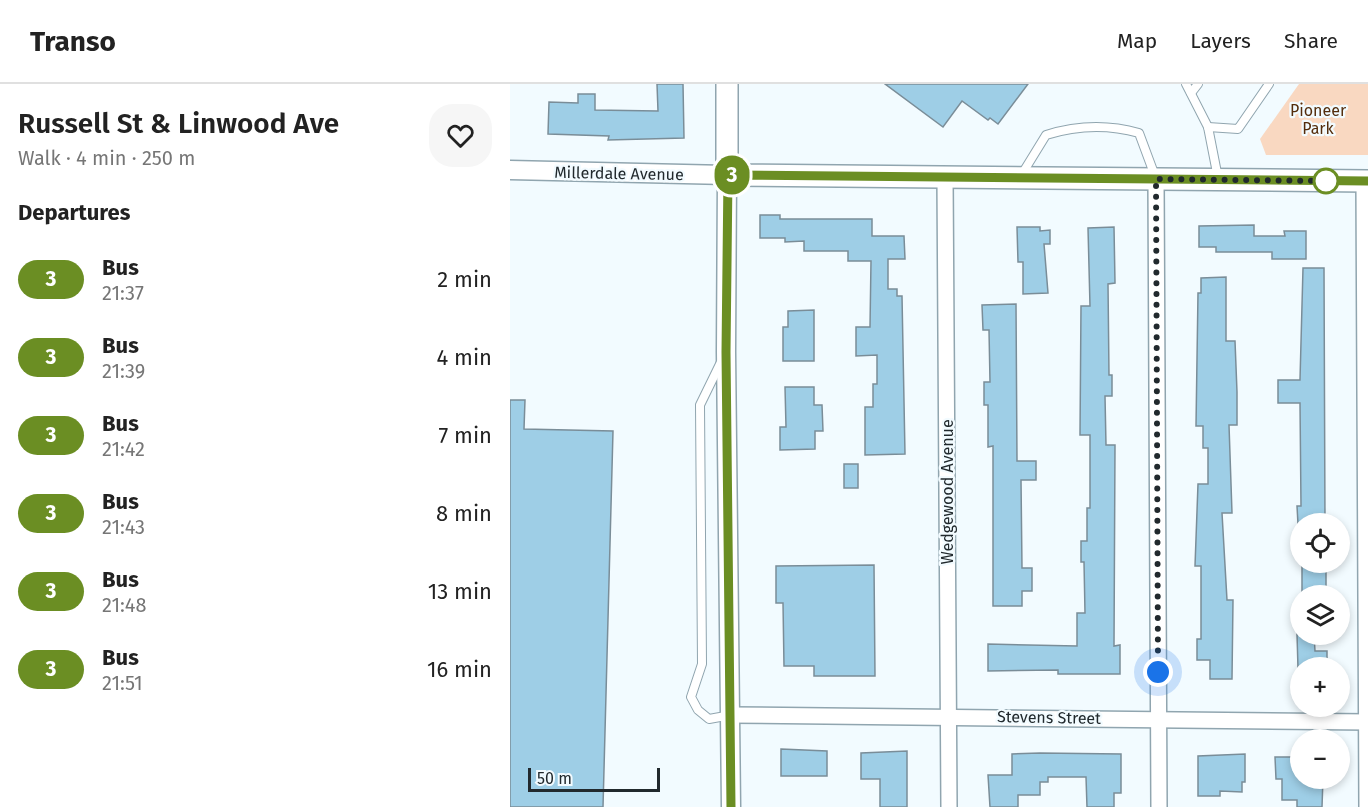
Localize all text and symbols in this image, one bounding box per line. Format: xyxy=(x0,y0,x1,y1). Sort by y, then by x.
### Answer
text: Transo xyxy=(30,25,116,58)
text: Map xyxy=(1117,28,1157,54)
text: Layers xyxy=(1190,28,1251,54)
text: Share xyxy=(1284,28,1338,54)
park label: Pioneer Park xyxy=(1290,101,1347,138)
button: heart xyxy=(429,104,492,167)
text: Russell St & Linwood Ave xyxy=(18,107,339,140)
text: Walk · 4 min · 250 m xyxy=(18,146,195,170)
line badge: 3 xyxy=(712,156,752,194)
text: 3 xyxy=(727,162,737,188)
street label: Millerdale Avenue xyxy=(554,163,684,184)
unlabelled marker xyxy=(1313,168,1339,194)
text: Departures xyxy=(18,199,130,226)
text: Bus xyxy=(102,254,139,281)
text: 3 xyxy=(46,266,56,292)
text: 2 min xyxy=(437,266,492,293)
text: 21:37 xyxy=(102,281,144,305)
text: Bus xyxy=(102,332,139,359)
text: 3 xyxy=(46,344,56,370)
text: 4 min xyxy=(437,344,492,371)
text: 21:39 xyxy=(102,359,145,383)
text: Bus xyxy=(102,410,139,437)
street label: Wedgewood Avenue xyxy=(938,419,957,565)
text: 3 xyxy=(46,422,56,448)
text: 7 min xyxy=(438,422,492,449)
text: 21:42 xyxy=(102,437,145,461)
text: Bus xyxy=(102,488,139,515)
text: 3 xyxy=(46,500,56,526)
text: 8 min xyxy=(436,500,492,527)
map controls xyxy=(1290,513,1350,789)
button: locate xyxy=(1290,513,1350,573)
text: 21:43 xyxy=(102,515,145,539)
text: Bus xyxy=(102,566,139,593)
text: 3 xyxy=(46,578,56,604)
text: 13 min xyxy=(428,578,492,605)
button: layers xyxy=(1290,585,1350,645)
text: 21:48 xyxy=(102,593,146,617)
text: Bus xyxy=(102,644,139,671)
text: 3 xyxy=(46,656,56,682)
text: 16 min xyxy=(427,656,492,683)
your location xyxy=(1143,657,1173,687)
button: + xyxy=(1290,657,1350,717)
text: 21:51 xyxy=(102,671,143,695)
street label: Stevens Street xyxy=(997,707,1101,728)
button: − xyxy=(1290,729,1350,789)
scale bar xyxy=(528,765,660,792)
text: 50 m xyxy=(537,769,572,788)

